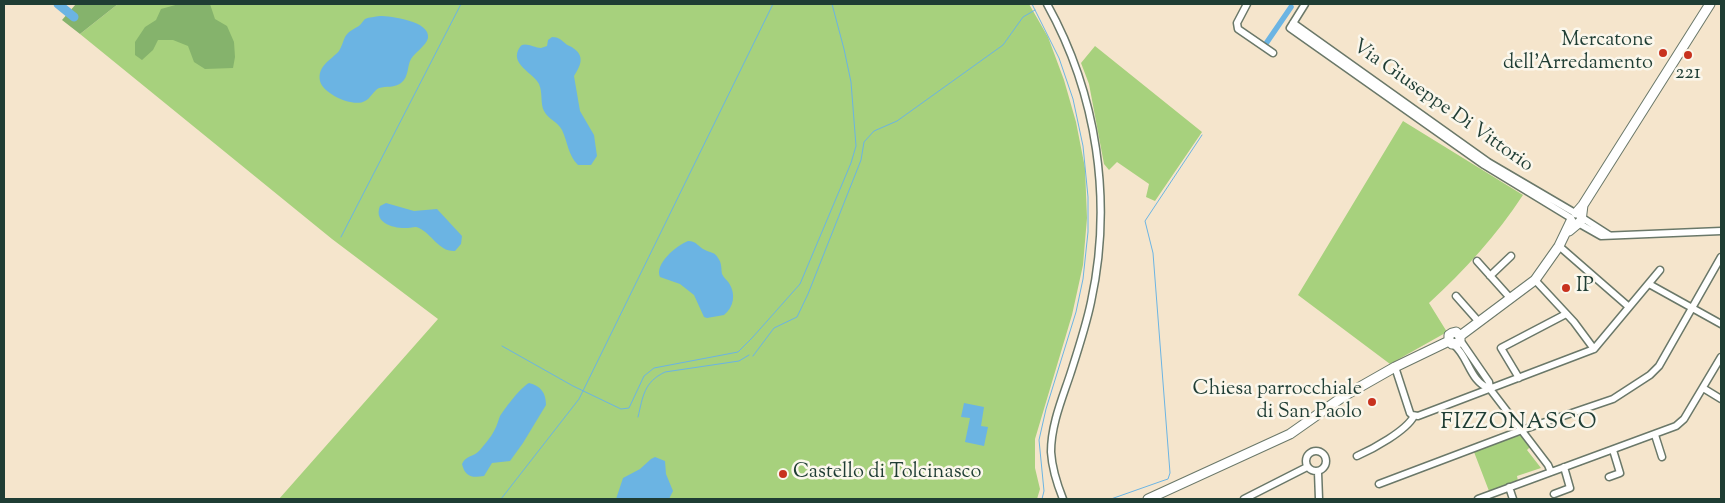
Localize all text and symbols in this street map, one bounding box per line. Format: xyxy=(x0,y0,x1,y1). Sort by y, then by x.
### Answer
place label: Mercatone dell'Arredamento xyxy=(1503,30,1653,77)
street label: Via Giuseppe Di Vittorio xyxy=(1347,35,1537,179)
marker: Mercatone dell'Arredamento xyxy=(1657,47,1669,59)
marker: 221 xyxy=(1682,49,1694,61)
place label: 221 xyxy=(1675,63,1701,87)
place label: IP xyxy=(1576,276,1594,300)
marker: IP xyxy=(1560,282,1572,294)
place label: Chiesa parrocchiale di San Paolo xyxy=(1193,379,1362,426)
marker: Chiesa parrocchiale di San Paolo xyxy=(1366,396,1378,408)
district label: FIZZONASCO xyxy=(1439,411,1599,437)
place label: Castello di Tolcinasco xyxy=(793,462,981,486)
marker: Castello di Tolcinasco xyxy=(777,468,789,480)

